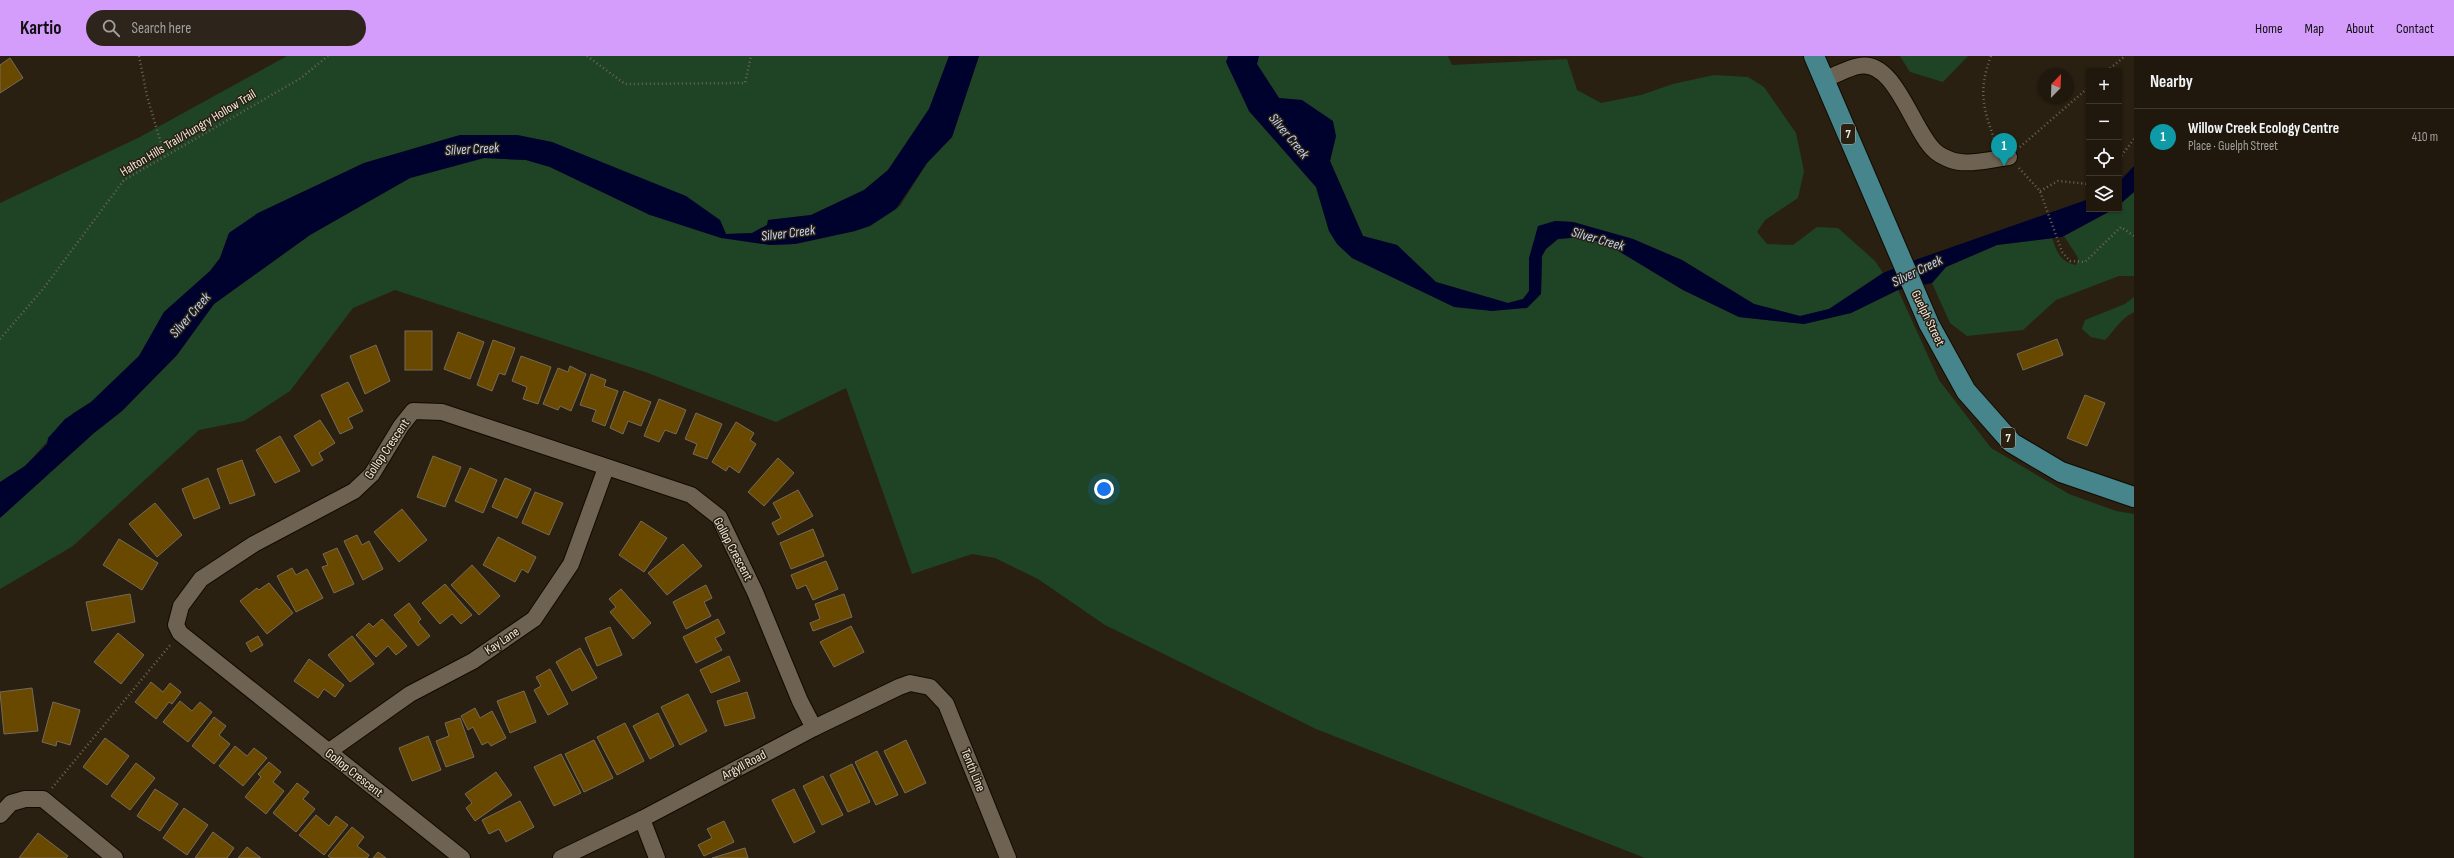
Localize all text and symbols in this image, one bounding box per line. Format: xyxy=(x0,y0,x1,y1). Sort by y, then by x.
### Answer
search box xyxy=(86,10,366,46)
text: Kartio xyxy=(20,17,62,40)
icon: search xyxy=(100,17,122,39)
text: Search here xyxy=(132,19,191,38)
text: Home xyxy=(2255,20,2283,37)
text: Map xyxy=(2305,20,2324,37)
text: About xyxy=(2346,20,2374,37)
text: Contact xyxy=(2396,20,2434,37)
north arrow xyxy=(2038,68,2074,104)
map controls xyxy=(2086,68,2122,212)
button: + xyxy=(2086,68,2122,104)
text: Nearby xyxy=(2150,72,2193,92)
street label: Halton Hills Trail/Hungry Hollow Trail xyxy=(117,86,259,180)
button: − xyxy=(2086,104,2122,140)
water label: Silver Creek xyxy=(1265,110,1313,163)
text: Willow Creek Ecology Centre xyxy=(2188,119,2339,138)
road number: 7 xyxy=(1841,124,1855,144)
text: 1 xyxy=(2160,129,2166,145)
text: 410 m xyxy=(2412,129,2438,145)
pin: 1 xyxy=(1991,133,2017,166)
text: Place · Guelph Street xyxy=(2188,138,2278,154)
water label: Silver Creek xyxy=(444,139,500,159)
button: locate xyxy=(2086,140,2122,176)
button: layers xyxy=(2086,176,2122,212)
water label: Silver Creek xyxy=(760,221,817,245)
water label: Silver Creek xyxy=(1570,223,1627,255)
water label: Silver Creek xyxy=(1889,251,1946,291)
water label: Silver Creek xyxy=(166,288,215,341)
street label: Guelph Street xyxy=(1908,288,1948,349)
street label: Gollop Crescent xyxy=(361,416,413,482)
road number: 7 xyxy=(2001,428,2015,448)
your location xyxy=(1094,479,1114,499)
street label: Gollop Crescent xyxy=(710,515,756,583)
street label: Kay Lane xyxy=(482,624,522,658)
street label: Gollop Crescent xyxy=(322,745,386,801)
street label: Tenth Line xyxy=(957,746,989,794)
street label: Argyll Road xyxy=(718,747,769,784)

